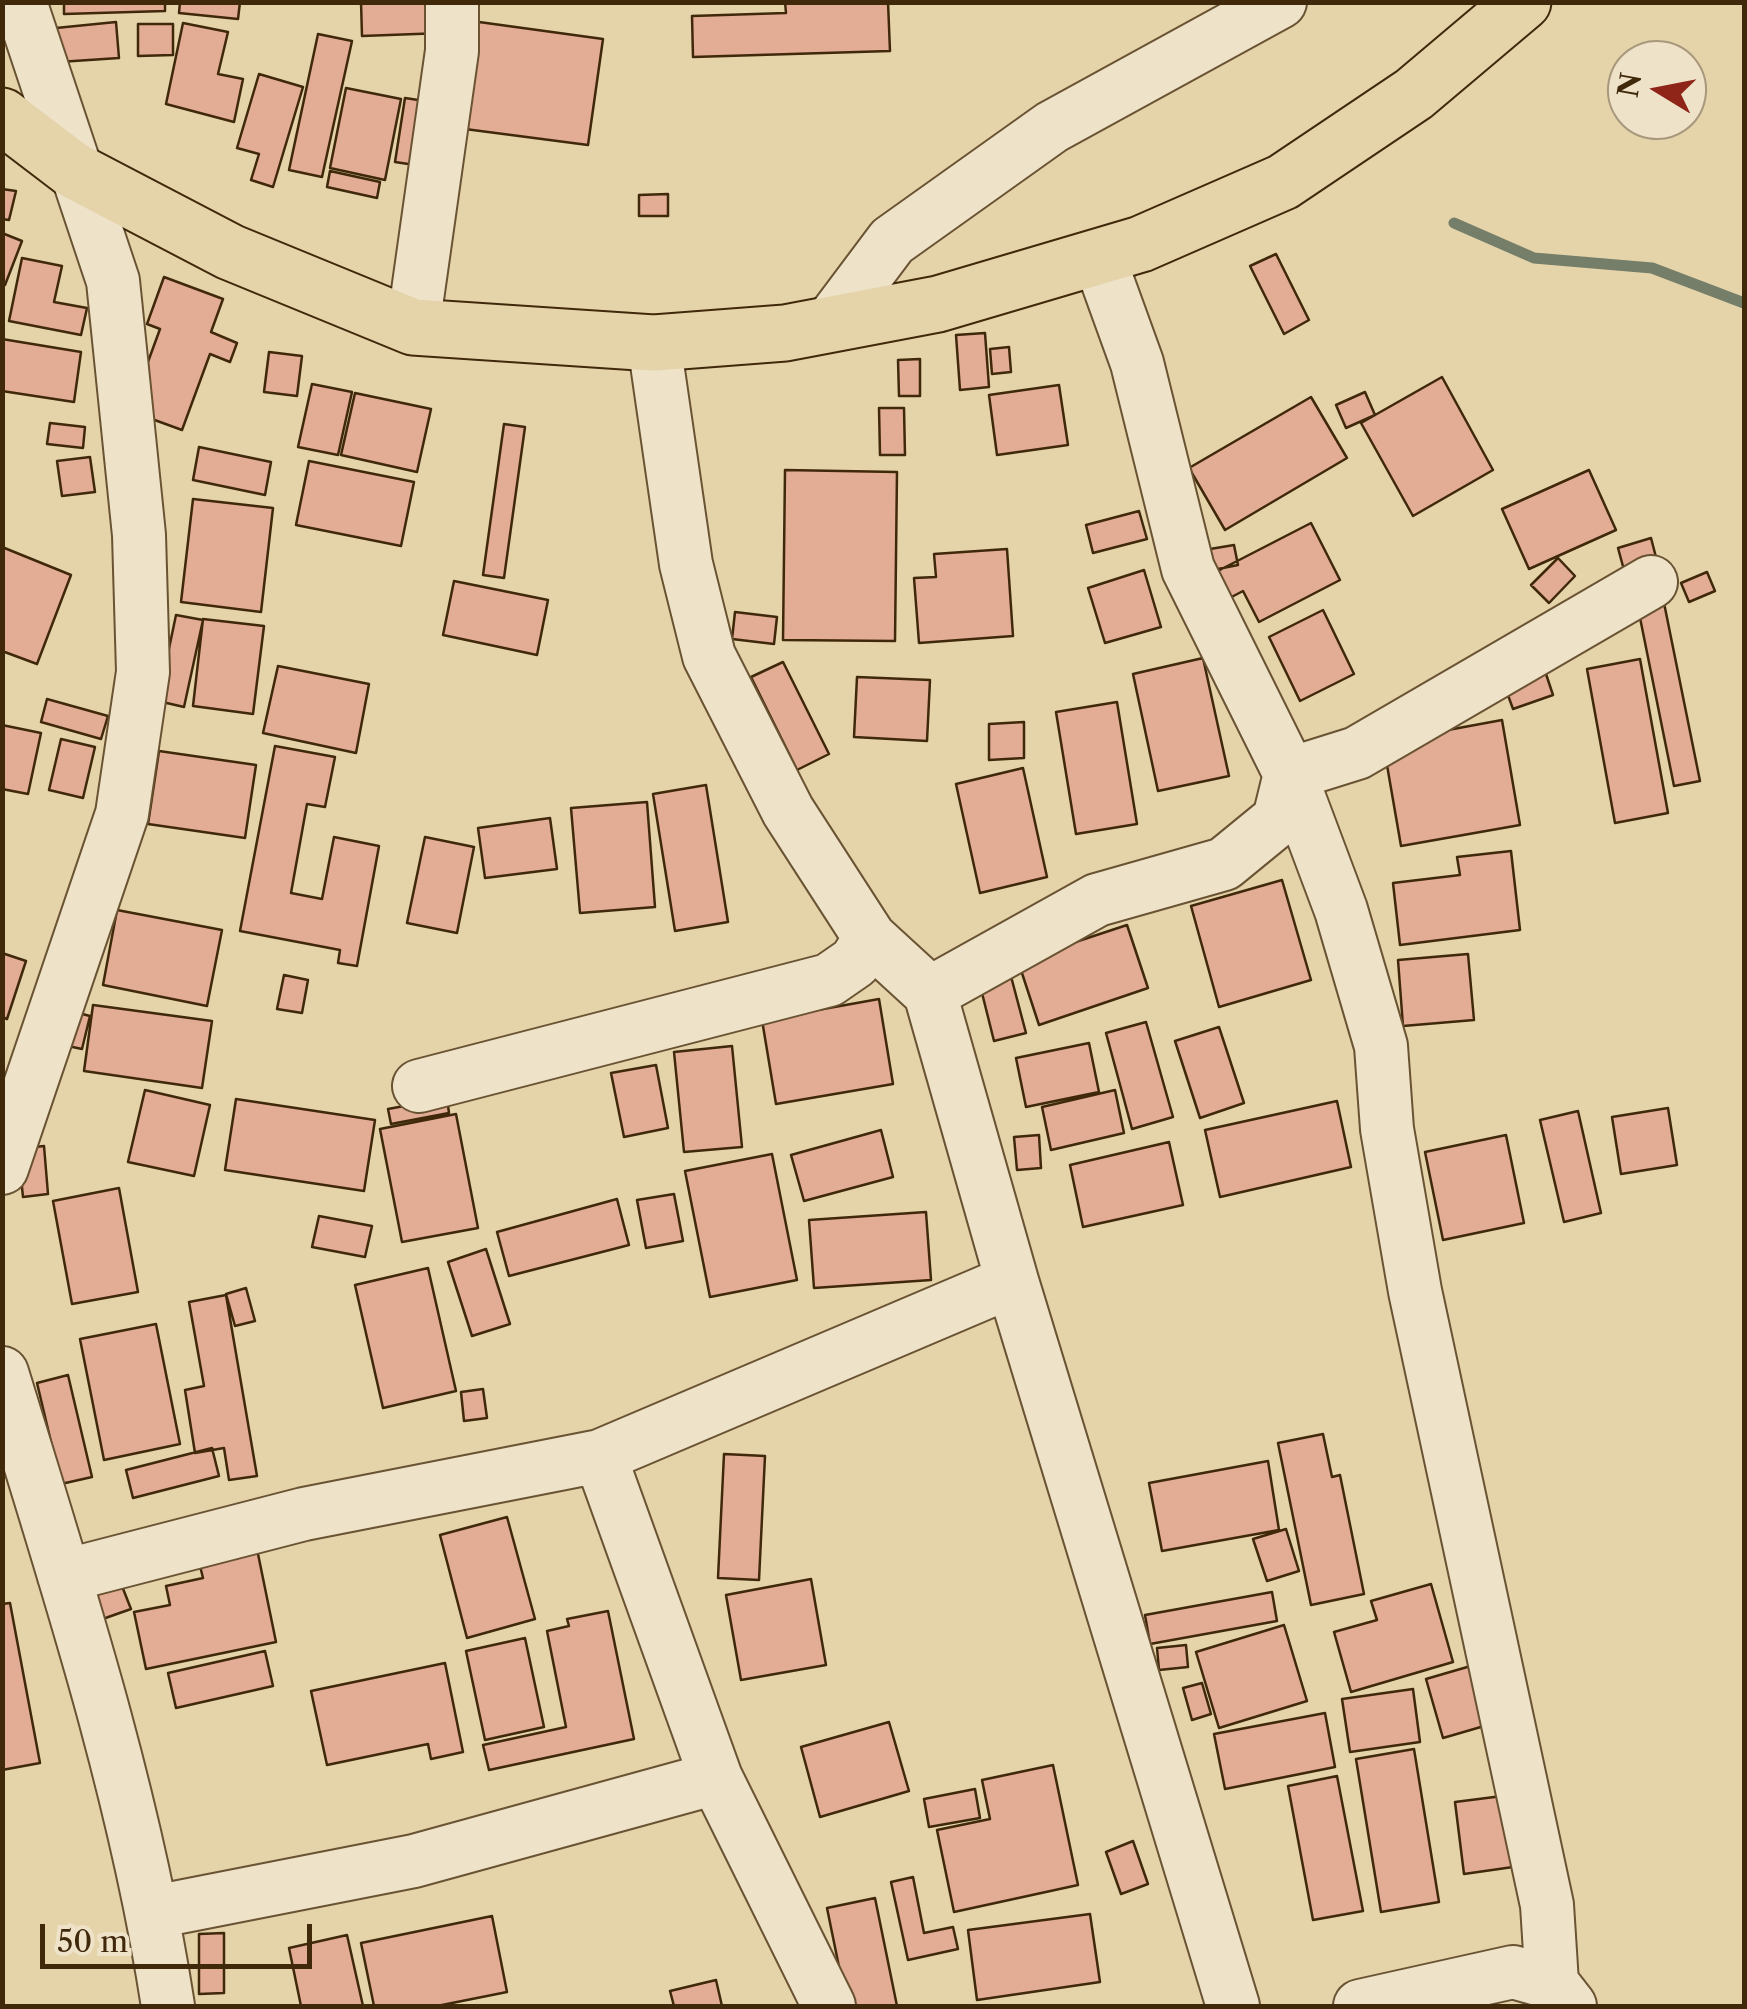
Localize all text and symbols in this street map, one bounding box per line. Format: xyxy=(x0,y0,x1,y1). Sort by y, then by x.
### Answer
north arrow xyxy=(1607,40,1707,140)
text: N xyxy=(1611,70,1648,100)
scale bar xyxy=(45,1904,318,1966)
text: 50 m xyxy=(57,1923,128,1960)

